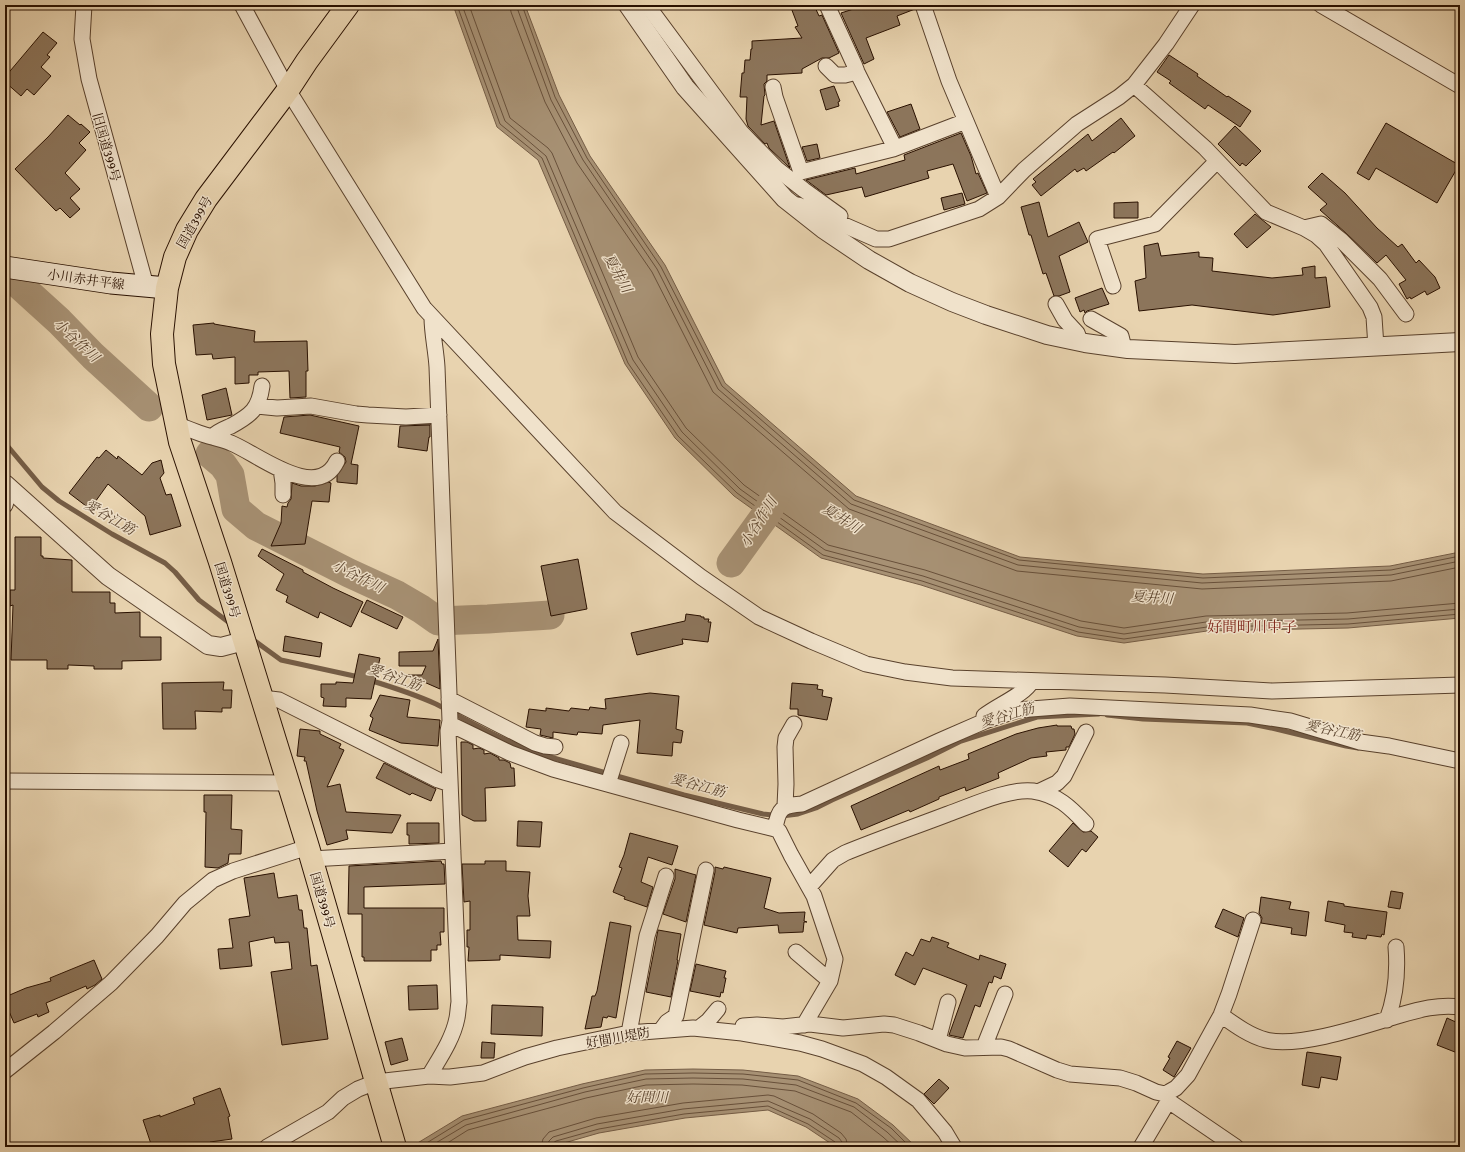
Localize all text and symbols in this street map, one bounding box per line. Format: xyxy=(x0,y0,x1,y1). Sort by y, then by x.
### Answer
street label: 旧国道399号 xyxy=(88,110,125,184)
street label: 国道399号 xyxy=(172,192,217,252)
water label: 夏井川 xyxy=(599,250,638,298)
street label: 小川赤井平線 xyxy=(46,265,126,294)
water label: 小谷作川 xyxy=(50,314,106,368)
water label: 小谷作川 xyxy=(735,491,782,551)
water label: 愛谷江筋 xyxy=(81,494,141,541)
water label: 夏井川 xyxy=(819,498,867,539)
water label: 小谷作川 xyxy=(328,555,389,598)
street label: 国道399号 xyxy=(210,560,245,621)
water label: 夏井川 xyxy=(1130,586,1176,609)
district label: 好間町川中子 xyxy=(1207,616,1297,637)
water label: 愛谷江筋 xyxy=(365,658,427,696)
water label: 愛谷江筋 xyxy=(977,697,1039,732)
water label: 愛谷江筋 xyxy=(1304,714,1364,746)
water label: 愛谷江筋 xyxy=(668,768,730,802)
street label: 国道399号 xyxy=(305,870,340,931)
street label: 好間川堤防 xyxy=(584,1022,652,1052)
water label: 好間川 xyxy=(626,1087,670,1107)

